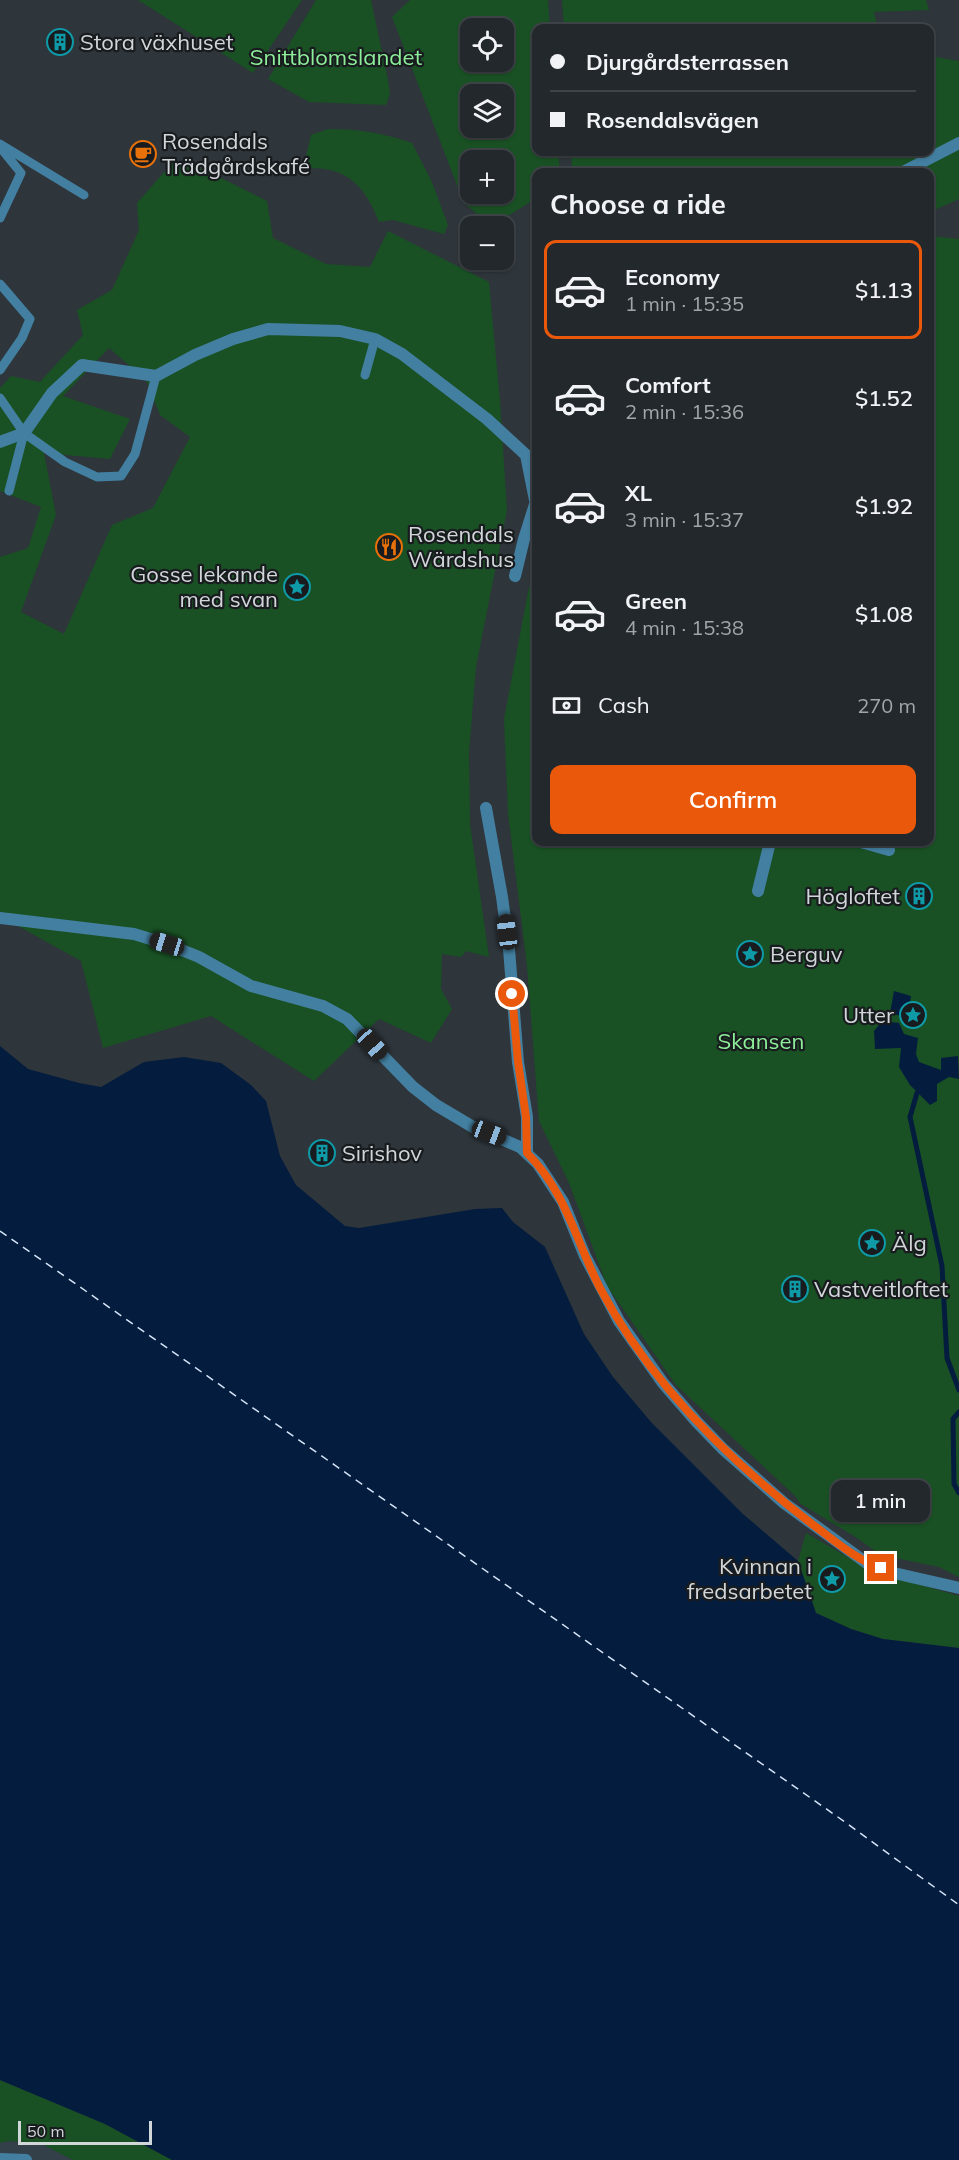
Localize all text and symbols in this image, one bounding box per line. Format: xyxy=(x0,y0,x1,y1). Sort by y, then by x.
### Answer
map controls xyxy=(460,18,514,270)
button: locate xyxy=(460,18,514,72)
building icon: Stora växhuset xyxy=(45,27,75,57)
place label: Stora växhuset xyxy=(80,28,234,56)
park label: Snittblomslandet xyxy=(250,43,422,71)
text: Djurgårdsterrassen xyxy=(586,48,789,76)
button: layers xyxy=(460,84,514,138)
text: Rosendalsvägen xyxy=(586,106,759,134)
place label: Rosendals Trädgårdskafé xyxy=(162,127,310,180)
cafe icon: Rosendals Trädgårdskafé xyxy=(128,139,158,169)
button: + xyxy=(460,150,514,204)
text: Choose a ride xyxy=(550,187,726,221)
button: − xyxy=(460,216,514,270)
icon: car xyxy=(553,263,607,317)
text: Economy xyxy=(625,263,720,291)
text: $1.13 xyxy=(855,276,913,304)
text: 1 min · 15:35 xyxy=(625,291,744,316)
icon: car xyxy=(553,371,607,425)
text: Comfort xyxy=(625,371,711,399)
text: $1.52 xyxy=(855,384,913,412)
text: 2 min · 15:36 xyxy=(625,399,744,424)
icon: car xyxy=(553,479,607,533)
text: XL xyxy=(625,479,652,507)
text: $1.92 xyxy=(855,492,913,520)
text: 3 min · 15:37 xyxy=(625,507,744,532)
place label: Rosendals Wärdshus xyxy=(408,520,514,573)
restaurant icon: Rosendals Wärdshus xyxy=(374,532,404,562)
place label: Gosse lekande med svan xyxy=(130,560,278,613)
place icon: Gosse lekande med svan xyxy=(282,572,312,602)
icon: car xyxy=(553,587,607,641)
text: Green xyxy=(625,587,687,615)
text: $1.08 xyxy=(855,600,913,628)
text: 4 min · 15:38 xyxy=(625,615,744,640)
icon: cash xyxy=(550,689,583,722)
text: Cash xyxy=(598,691,650,719)
text: 270 m xyxy=(857,693,916,718)
button: Confirm xyxy=(550,765,916,834)
building icon: Högloftet xyxy=(904,881,934,911)
place label: Högloftet xyxy=(805,882,900,910)
car xyxy=(496,913,518,951)
car xyxy=(147,930,187,958)
place icon: Berguv xyxy=(735,939,765,969)
place label: Berguv xyxy=(770,940,843,968)
route start xyxy=(498,980,525,1007)
place icon: Utter xyxy=(898,1000,928,1030)
place label: Utter xyxy=(843,1001,894,1029)
car xyxy=(353,1025,391,1063)
park label: Skansen xyxy=(718,1027,804,1055)
car xyxy=(469,1118,509,1148)
building icon: Sirishov xyxy=(307,1138,337,1168)
place label: Sirishov xyxy=(342,1139,422,1167)
place icon: Älg xyxy=(857,1228,887,1258)
place label: Älg xyxy=(892,1229,927,1257)
building icon: Vastveitloftet xyxy=(780,1274,810,1304)
place label: Vastveitloftet xyxy=(814,1275,949,1303)
callout: 1 min xyxy=(832,1481,930,1523)
text: 1 min xyxy=(855,1488,906,1513)
place label: Kvinnan i fredsarbetet xyxy=(687,1552,812,1605)
route end xyxy=(867,1554,894,1581)
place icon: Kvinnan i fredsarbetet xyxy=(817,1564,847,1594)
scale bar xyxy=(18,2118,152,2146)
text: 50 m xyxy=(27,2121,64,2141)

